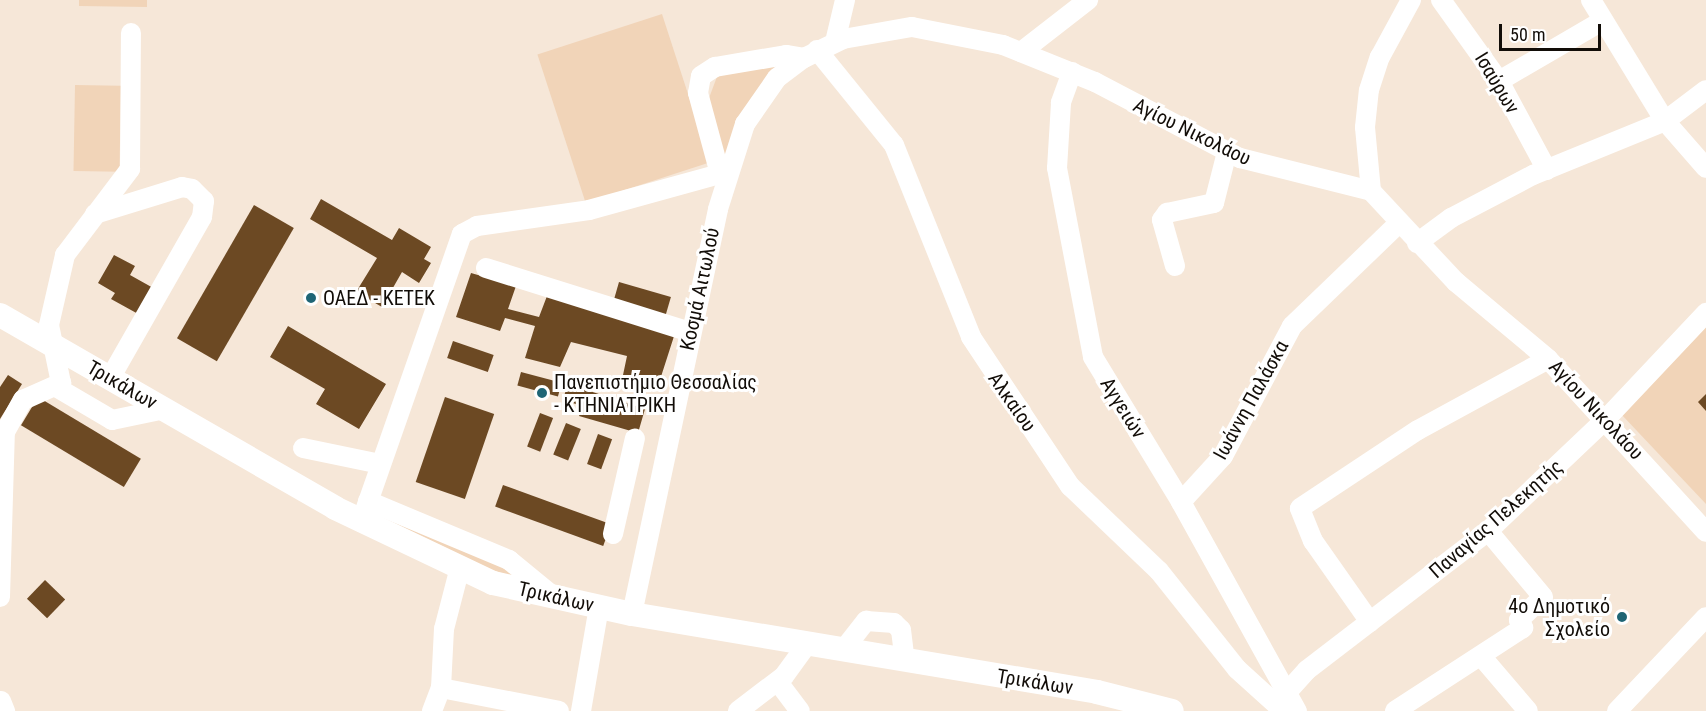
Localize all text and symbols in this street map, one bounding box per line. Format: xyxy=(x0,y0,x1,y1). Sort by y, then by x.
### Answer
scale bar xyxy=(1502,12,1604,50)
text: 50 m xyxy=(1510,24,1545,45)
street label: Ισαύρων xyxy=(1469,48,1525,118)
street label: Αγίου Νικολάου xyxy=(1129,93,1255,171)
street label: Κοσμά Αιτωλού xyxy=(675,225,725,353)
place label: ΟΑΕΔ - ΚΕΤΕΚ xyxy=(323,286,435,310)
marker: ΟΑΕΔ - ΚΕΤΕΚ xyxy=(304,291,318,305)
street label: Ιωάννη Παλάσκα xyxy=(1208,336,1294,464)
street label: Τρικάλων xyxy=(83,355,161,415)
street label: Αγίου Νικολάου xyxy=(1544,355,1648,465)
street label: Αλκαίου xyxy=(983,368,1041,436)
place label: Πανεπιστήμιο Θεσσαλίας - ΚΤΗΝΙΑΤΡΙΚΗ xyxy=(554,370,757,417)
street label: Αγγειών xyxy=(1095,373,1151,443)
marker: Πανεπιστήμιο Θεσσαλίας - ΚΤΗΝΙΑΤΡΙΚΗ xyxy=(535,386,549,400)
street label: Παναγίας Πελεκητής xyxy=(1424,455,1568,583)
street label: Τρικάλων xyxy=(516,577,596,617)
place label: 4ο Δημοτικό Σχολείο xyxy=(1508,594,1610,641)
marker: 4ο Δημοτικό Σχολείο xyxy=(1615,610,1629,624)
street label: Τρικάλων xyxy=(995,664,1075,700)

